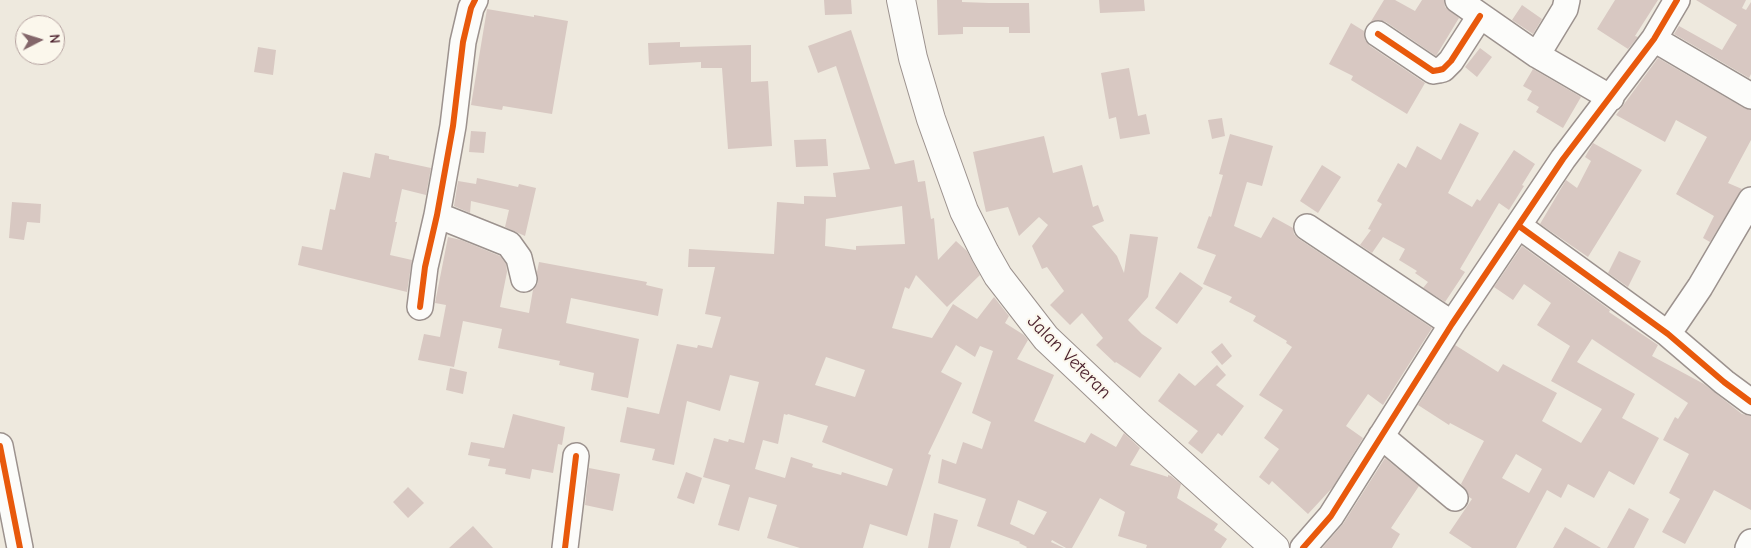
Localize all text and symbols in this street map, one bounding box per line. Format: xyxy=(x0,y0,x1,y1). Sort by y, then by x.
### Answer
north arrow xyxy=(15,15,65,65)
text: N xyxy=(46,33,63,44)
street label: Jalan Veteran xyxy=(1022,310,1116,404)

